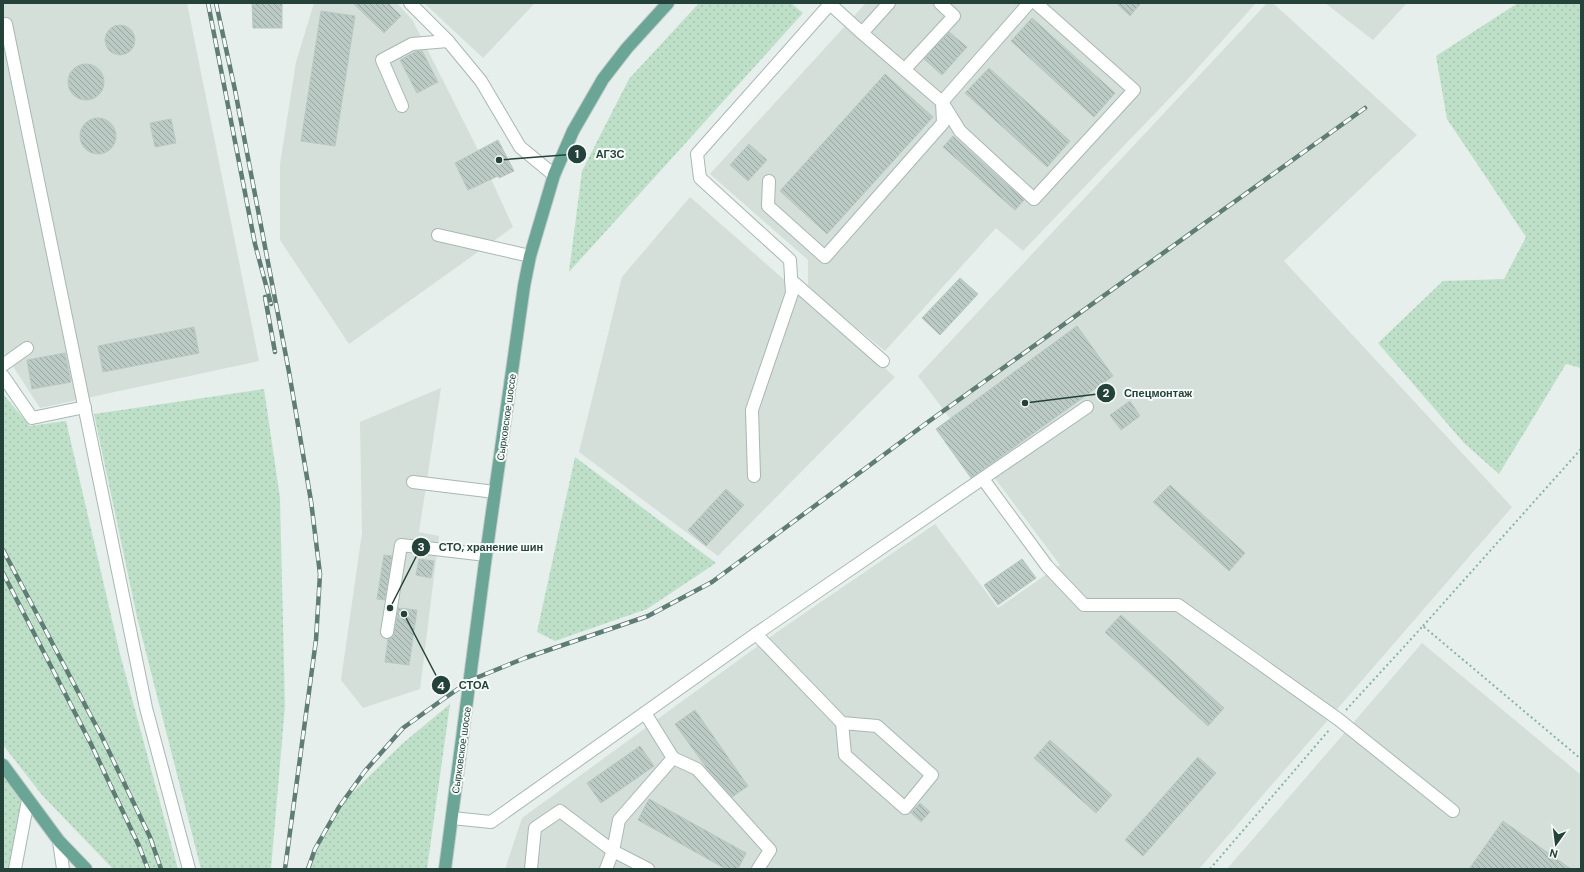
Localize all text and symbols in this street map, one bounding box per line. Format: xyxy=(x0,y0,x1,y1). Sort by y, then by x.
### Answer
callout: АГЗС xyxy=(567,143,632,166)
text: 1 xyxy=(575,146,579,162)
text: АГЗС xyxy=(596,147,624,161)
street label: Сырковское шоссе xyxy=(494,372,519,461)
callout: Спецмонтаж xyxy=(1096,381,1200,404)
text: 2 xyxy=(1103,385,1110,401)
text: Спецмонтаж xyxy=(1124,386,1192,400)
callout: СТО, хранение шин xyxy=(411,535,551,558)
text: 3 xyxy=(417,539,425,555)
text: СТО, хранение шин xyxy=(439,540,543,554)
callout: СТОА xyxy=(431,674,497,697)
text: 4 xyxy=(437,678,445,694)
text: СТОА xyxy=(459,678,489,692)
street label: Сырковское шоссе xyxy=(449,705,474,794)
north arrow xyxy=(1536,824,1576,864)
text: N xyxy=(1548,846,1559,861)

